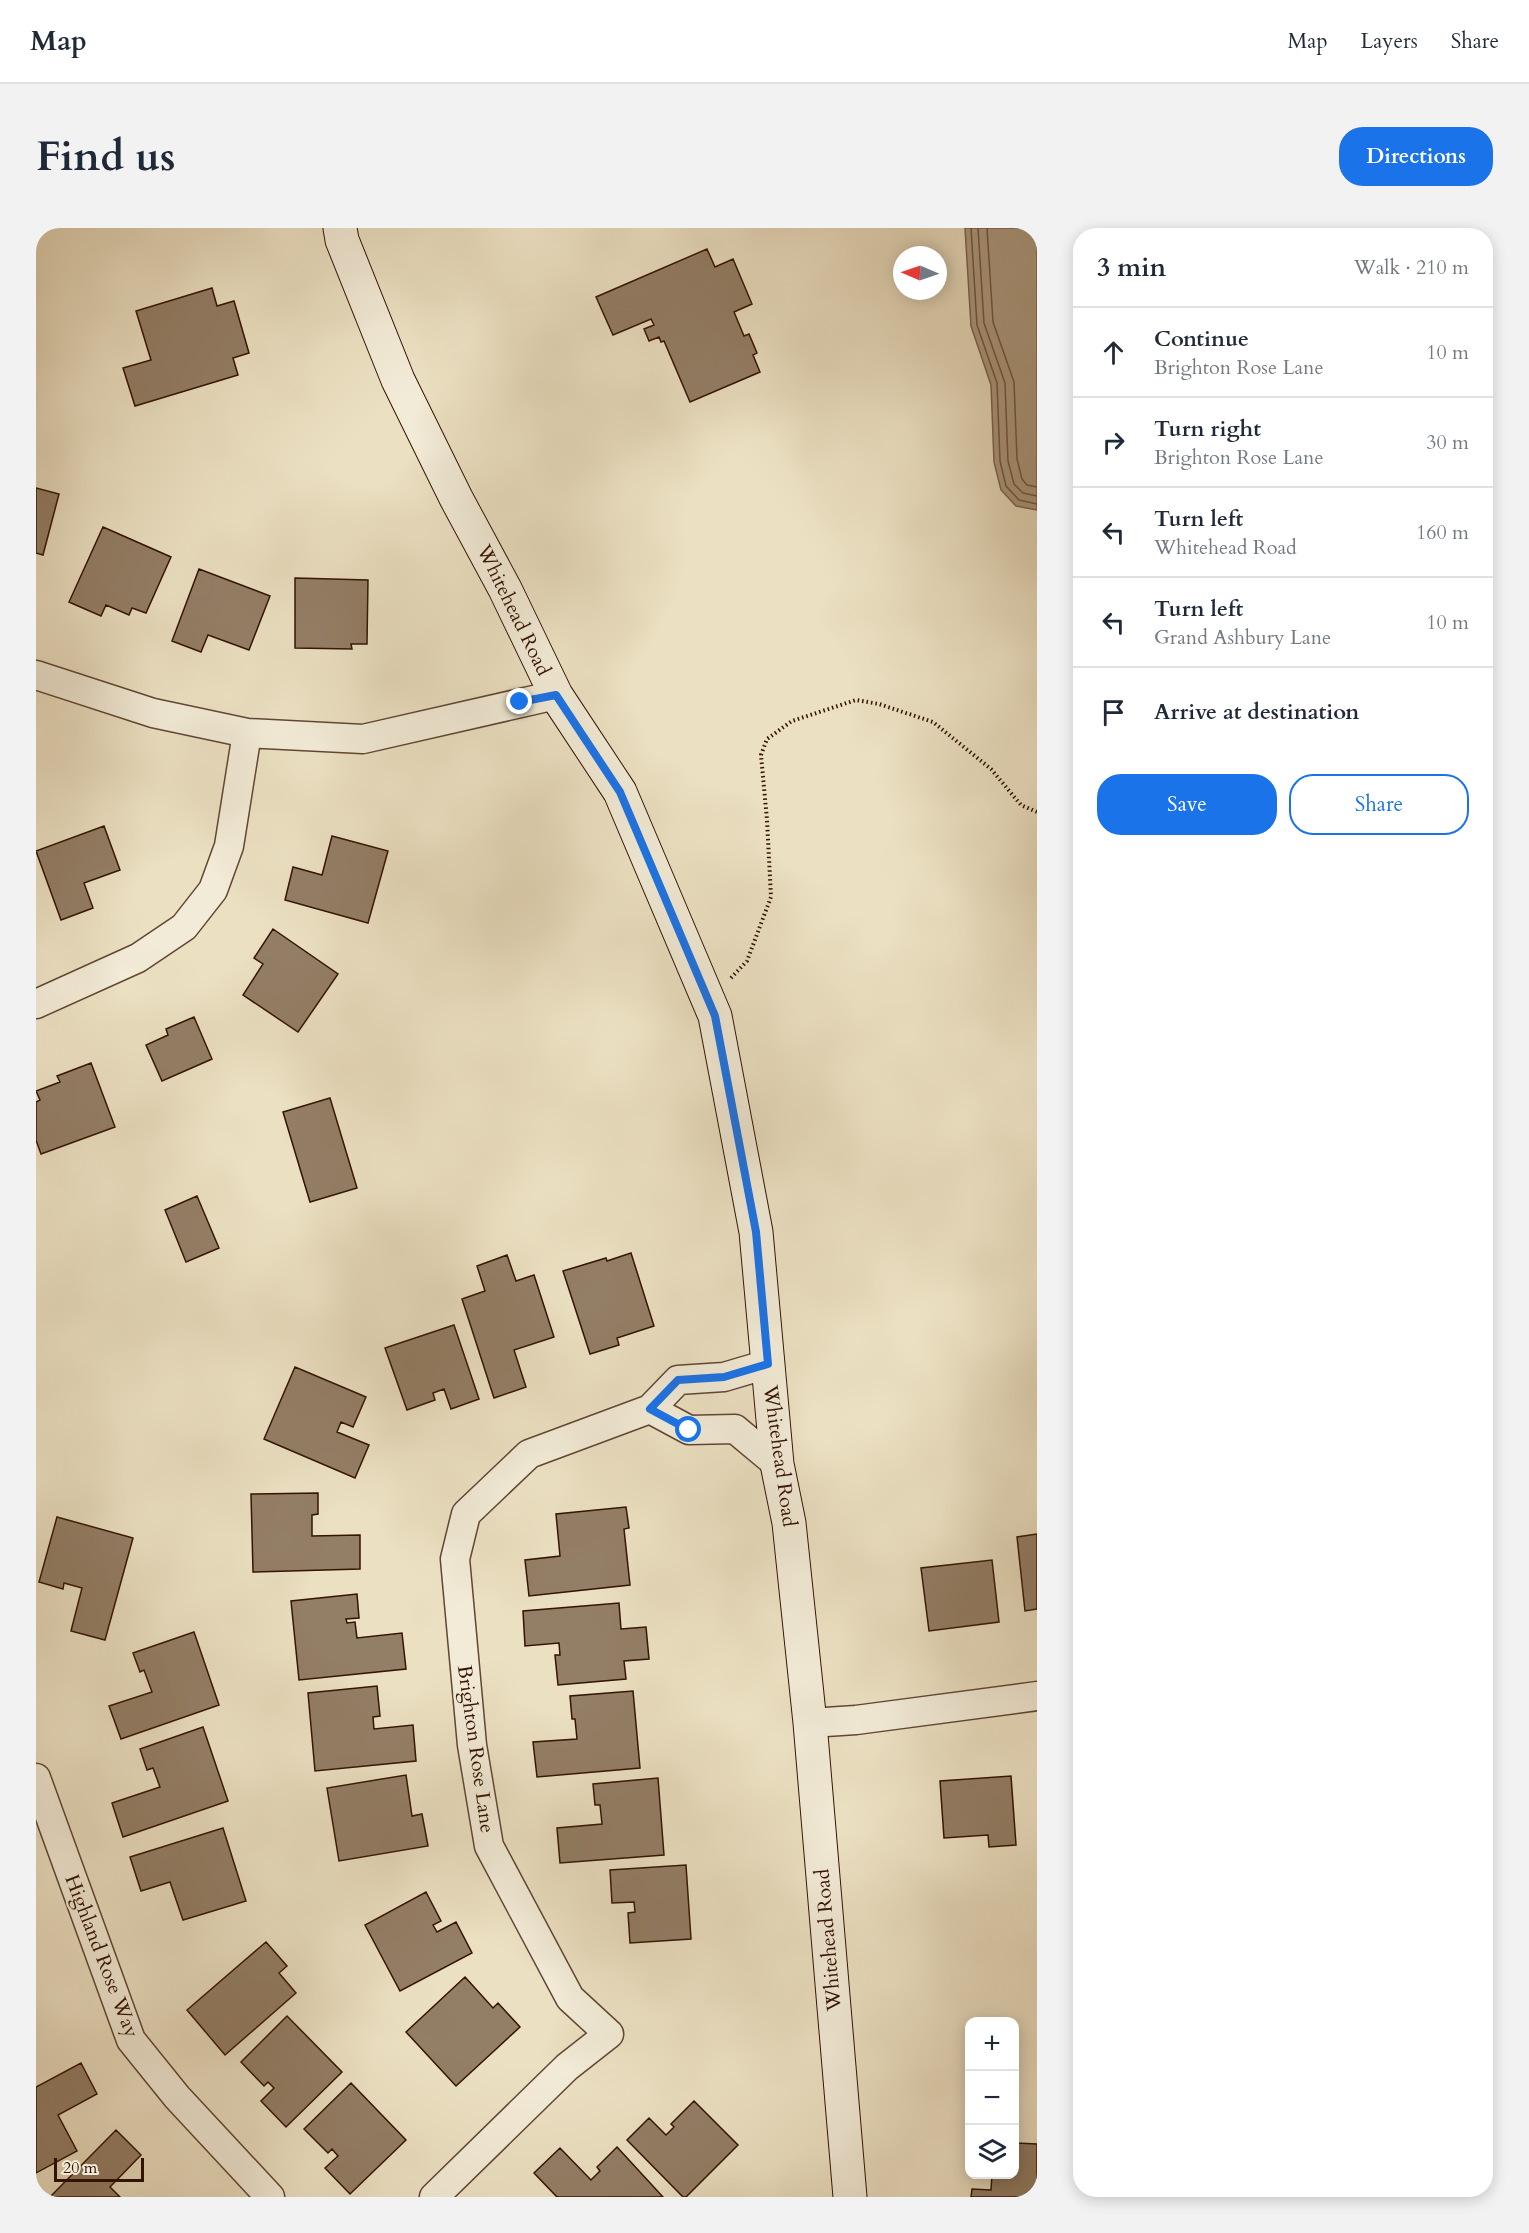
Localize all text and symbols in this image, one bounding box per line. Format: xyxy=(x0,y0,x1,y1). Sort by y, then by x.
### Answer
text: Map xyxy=(30,22,87,60)
text: Map xyxy=(1288,27,1328,56)
text: Layers xyxy=(1361,27,1418,56)
text: Share xyxy=(1451,27,1499,56)
button: Directions xyxy=(1339,127,1493,186)
text: Find us xyxy=(36,128,176,185)
north arrow xyxy=(893,246,947,300)
text: 3 min xyxy=(1097,250,1166,285)
text: Walk · 210 m xyxy=(1354,254,1469,281)
text: Continue xyxy=(1154,324,1249,354)
icon: ahead xyxy=(1097,336,1130,369)
text: 10 m xyxy=(1426,339,1469,366)
text: Brighton Rose Lane xyxy=(1154,354,1324,381)
text: Turn right xyxy=(1154,414,1261,444)
icon: right xyxy=(1097,426,1130,459)
text: 30 m xyxy=(1426,429,1469,456)
text: Brighton Rose Lane xyxy=(1154,444,1324,471)
text: Turn left xyxy=(1154,504,1243,534)
icon: left xyxy=(1097,516,1130,549)
text: 160 m xyxy=(1416,519,1469,546)
text: Whitehead Road xyxy=(1154,534,1297,561)
street label: Whitehead Road xyxy=(470,539,558,680)
text: Turn left xyxy=(1154,594,1243,624)
icon: left xyxy=(1097,606,1130,639)
text: 10 m xyxy=(1426,609,1469,636)
text: Grand Ashbury Lane xyxy=(1154,624,1331,651)
route end xyxy=(506,688,532,714)
icon: arrive xyxy=(1097,696,1130,729)
text: Arrive at destination xyxy=(1154,697,1359,727)
button: Save xyxy=(1097,774,1277,835)
button: Share xyxy=(1289,774,1469,835)
street label: Whitehead Road xyxy=(757,1382,803,1529)
route start xyxy=(675,1416,701,1442)
street label: Brighton Rose Lane xyxy=(451,1663,501,1835)
street label: Whitehead Road xyxy=(808,1867,848,2013)
street label: Highland Rose Way xyxy=(58,1871,146,2042)
map controls xyxy=(965,2017,1019,2179)
button: + xyxy=(965,2017,1019,2071)
button: − xyxy=(965,2071,1019,2125)
button: layers xyxy=(965,2125,1019,2179)
scale bar xyxy=(54,2155,144,2182)
text: 20 m xyxy=(63,2157,97,2179)

